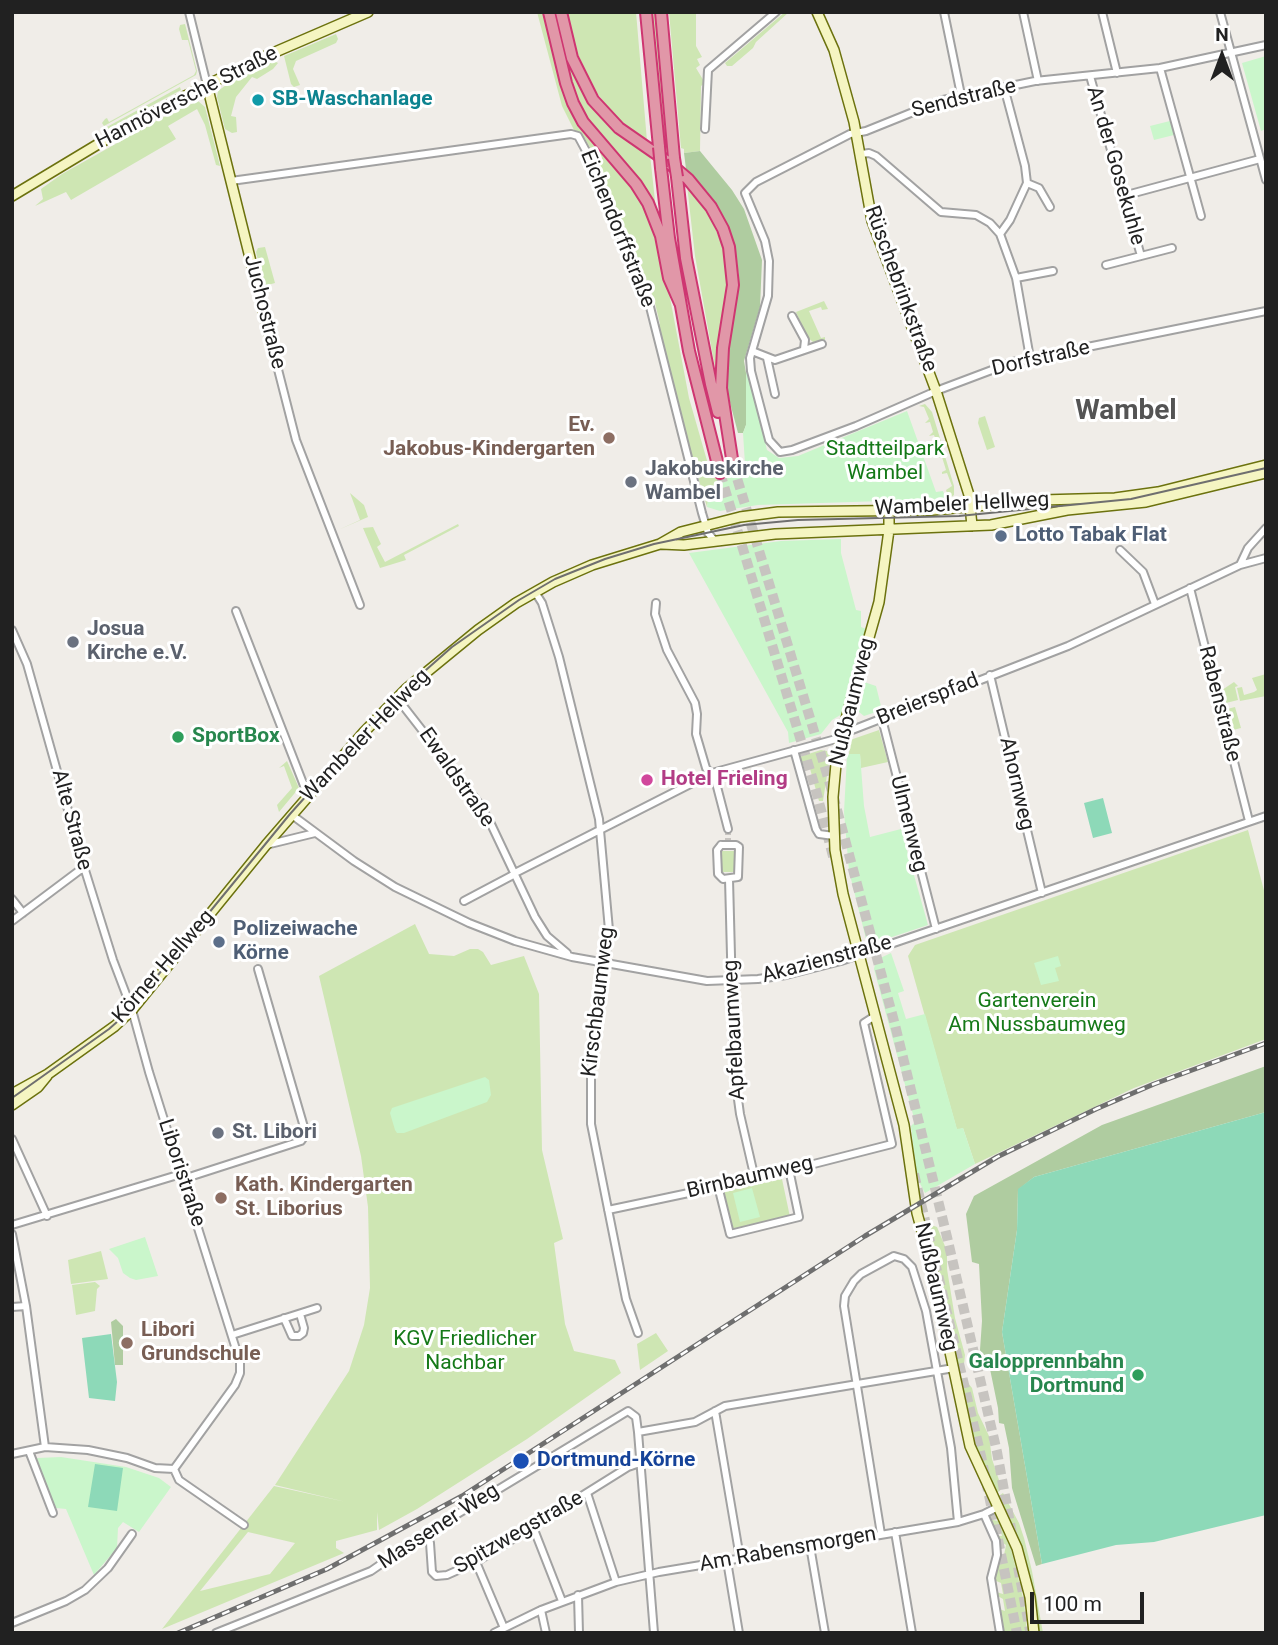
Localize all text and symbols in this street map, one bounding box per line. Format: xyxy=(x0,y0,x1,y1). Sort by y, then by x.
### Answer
north arrow xyxy=(1187,21,1257,91)
text: N xyxy=(1215,23,1229,46)
street label: Hannöversche Straße xyxy=(92,41,282,155)
street label: Sendstraße xyxy=(909,74,1019,124)
street label: An der Gosekuhle xyxy=(1080,84,1150,248)
place label: SB-Waschanlage xyxy=(272,87,433,113)
marker: SB-Waschanlage xyxy=(250,92,266,108)
street label: Eichendorffstraße xyxy=(574,147,660,311)
street label: Rüschebrinkstraße xyxy=(858,203,942,375)
street label: Juchostraße xyxy=(238,252,290,372)
street label: Dorfstraße xyxy=(990,335,1092,383)
district label: Wambel xyxy=(1075,395,1177,429)
place label: Ev. Jakobus-Kindergarten xyxy=(383,413,595,463)
marker: Ev. Jakobus-Kindergarten xyxy=(601,430,617,446)
park label: Stadtteilpark Wambel xyxy=(826,437,944,487)
place label: Jakobuskirche Wambel xyxy=(645,457,784,507)
marker: Jakobuskirche Wambel xyxy=(623,474,639,490)
street label: Wambeler Hellweg xyxy=(874,488,1050,522)
place label: Lotto Tabak Flat xyxy=(1015,523,1167,549)
marker: Lotto Tabak Flat xyxy=(993,528,1009,544)
place label: Josua Kirche e.V. xyxy=(87,617,188,667)
marker: Josua Kirche e.V. xyxy=(65,634,81,650)
street label: Nußbaumweg xyxy=(825,635,881,769)
street label: Rabenstraße xyxy=(1192,644,1246,764)
street label: Wambeler Hellweg xyxy=(296,664,436,808)
street label: Breierspfad xyxy=(873,668,983,732)
place label: SportBox xyxy=(192,724,280,750)
street label: Ewaldstraße xyxy=(413,724,499,832)
marker: SportBox xyxy=(170,729,186,745)
street label: Ahornweg xyxy=(993,735,1039,833)
street label: Alte Straße xyxy=(45,767,97,873)
place label: Hotel Frieling xyxy=(661,767,788,793)
marker: Hotel Frieling xyxy=(639,772,655,788)
street label: Ulmenweg xyxy=(884,773,932,875)
street label: Körner Hellweg xyxy=(108,905,220,1029)
place label: Polizeiwache Körne xyxy=(233,917,357,967)
street label: Kirschbaumweg xyxy=(577,926,621,1078)
street label: Akazienstraße xyxy=(759,931,895,989)
marker: Polizeiwache Körne xyxy=(211,934,227,950)
street label: Apfelbaumweg xyxy=(719,959,751,1101)
park label: Gartenverein Am Nussbaumweg xyxy=(948,989,1126,1039)
street label: Liboristraße xyxy=(152,1116,210,1230)
place label: St. Libori xyxy=(232,1120,317,1146)
marker: St. Libori xyxy=(210,1125,226,1141)
street label: Birnbaumweg xyxy=(684,1151,816,1205)
place label: Kath. Kindergarten St. Liborius xyxy=(235,1173,413,1223)
marker: Kath. Kindergarten St. Liborius xyxy=(213,1190,229,1206)
street label: Nußbaumweg xyxy=(908,1220,962,1354)
place label: Libori Grundschule xyxy=(141,1318,261,1368)
park label: KGV Friedlicher Nachbar xyxy=(393,1327,537,1377)
marker: Libori Grundschule xyxy=(119,1335,135,1351)
place label: Galopprennbahn Dortmund xyxy=(968,1350,1124,1400)
marker: Galopprennbahn Dortmund xyxy=(1130,1367,1146,1383)
place label: Dortmund-Körne xyxy=(537,1448,695,1474)
marker: Dortmund-Körne xyxy=(511,1451,531,1471)
street label: Massener Weg xyxy=(374,1479,504,1575)
street label: Spitzwegstraße xyxy=(450,1486,588,1580)
street label: Am Rabensmorgen xyxy=(698,1522,878,1578)
scale bar xyxy=(1033,1578,1147,1622)
text: 100 m xyxy=(1043,1592,1102,1616)

